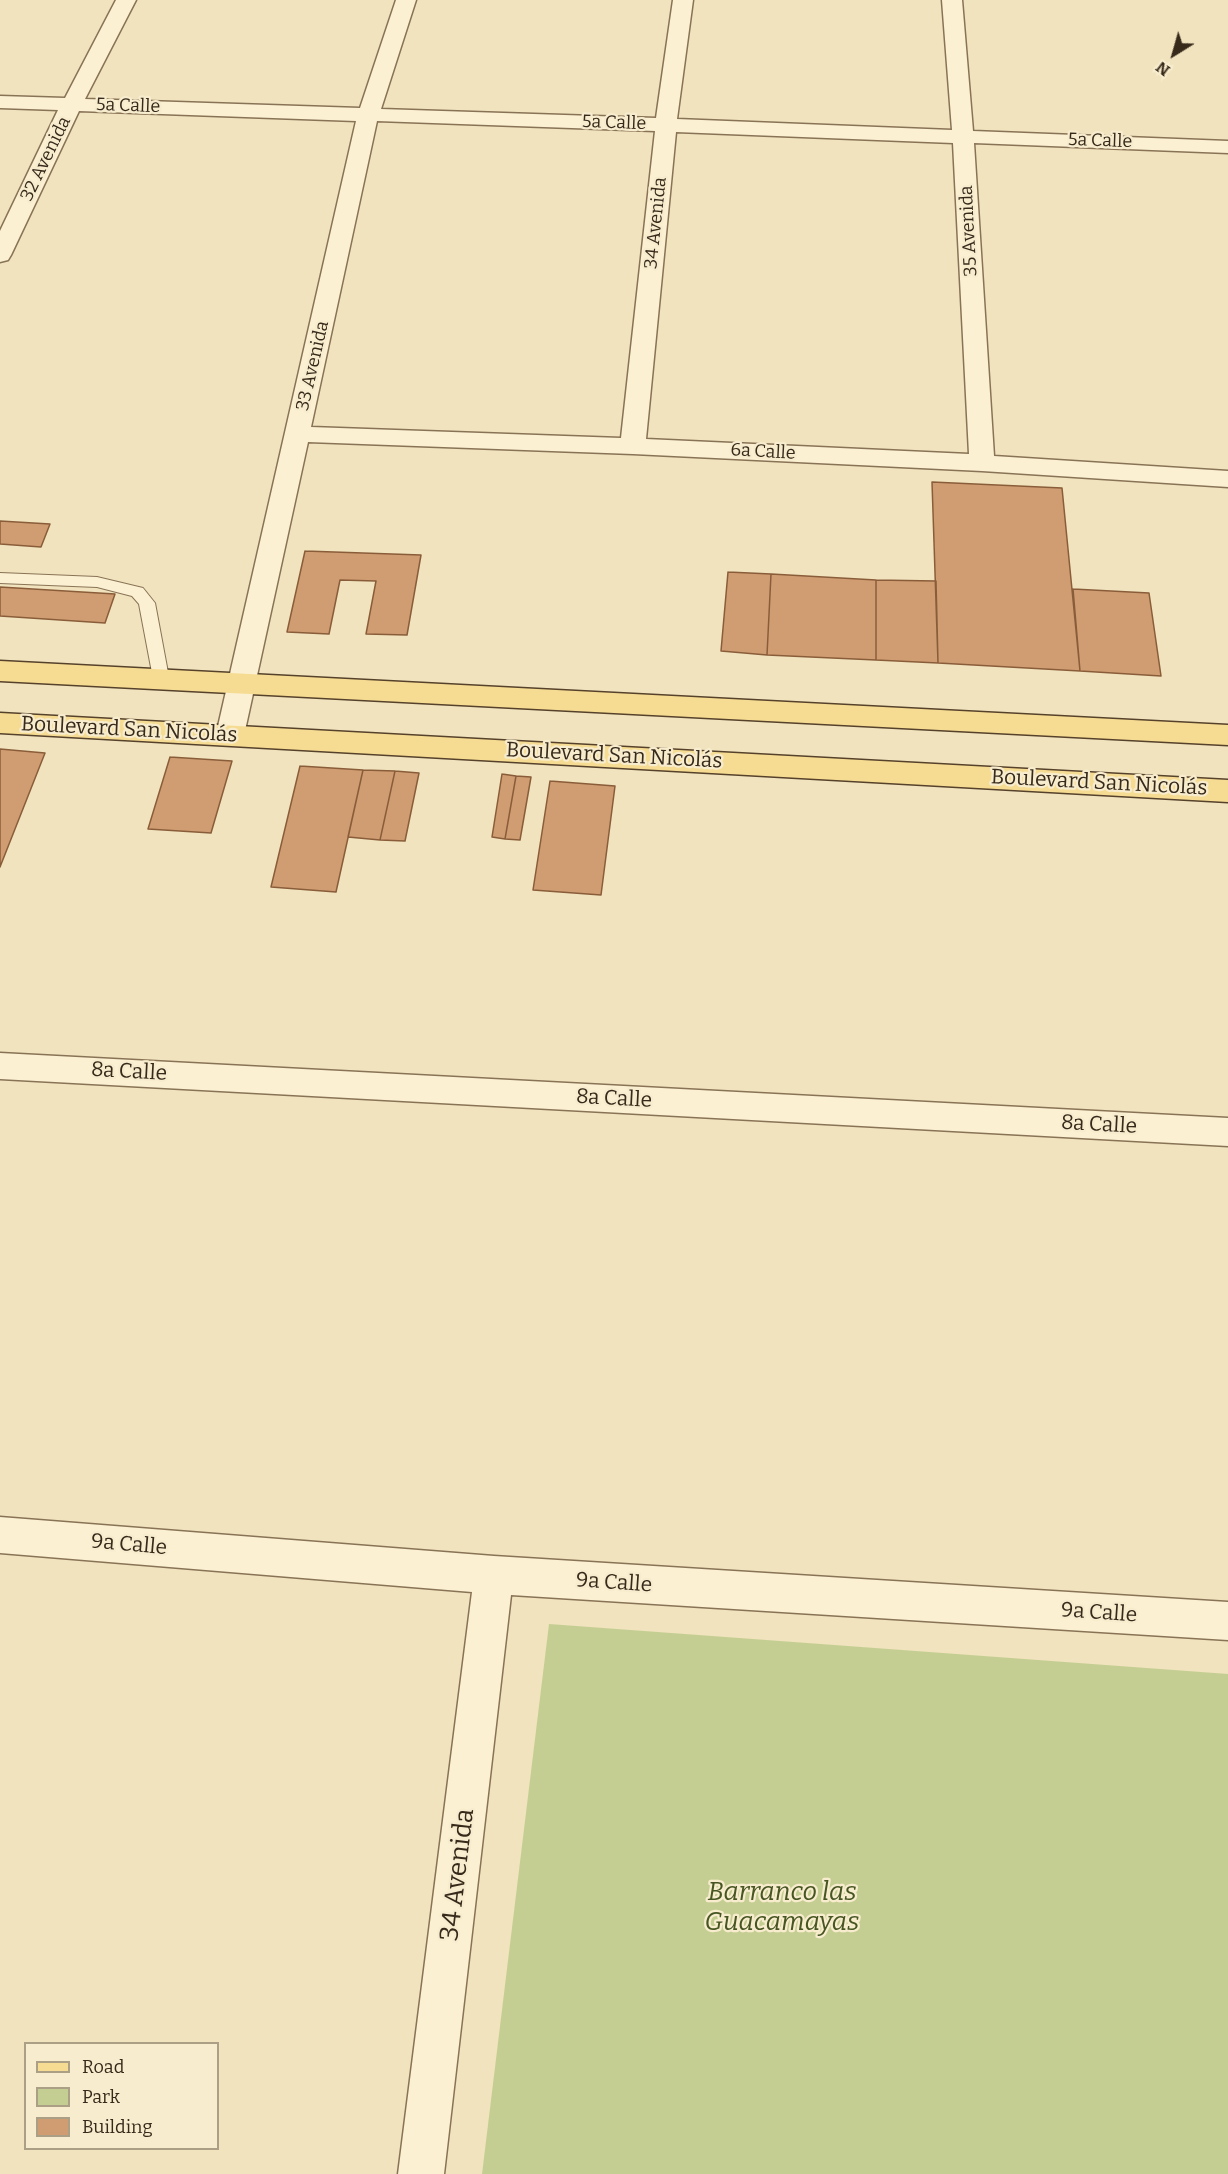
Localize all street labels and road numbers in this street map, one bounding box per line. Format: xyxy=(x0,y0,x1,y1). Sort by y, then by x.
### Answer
street label: 5a Calle xyxy=(95,94,161,118)
street label: 5a Calle xyxy=(581,111,647,135)
street label: 32 Avenida xyxy=(16,113,76,205)
street label: 5a Calle xyxy=(1067,129,1133,153)
street label: 34 Avenida xyxy=(640,176,672,270)
street label: 35 Avenida xyxy=(956,185,982,277)
street label: 33 Avenida xyxy=(292,319,334,413)
street label: 6a Calle xyxy=(730,440,796,464)
street label: Boulevard San Nicolás xyxy=(20,712,238,748)
street label: Boulevard San Nicolás xyxy=(505,738,723,774)
street label: Boulevard San Nicolás xyxy=(990,765,1208,801)
street label: 8a Calle xyxy=(90,1057,168,1087)
street label: 8a Calle xyxy=(575,1084,653,1114)
street label: 8a Calle xyxy=(1060,1110,1138,1140)
street label: 9a Calle xyxy=(90,1529,168,1561)
street label: 9a Calle xyxy=(575,1568,653,1598)
street label: 9a Calle xyxy=(1060,1598,1138,1628)
street label: 34 Avenida xyxy=(434,1807,482,1943)

